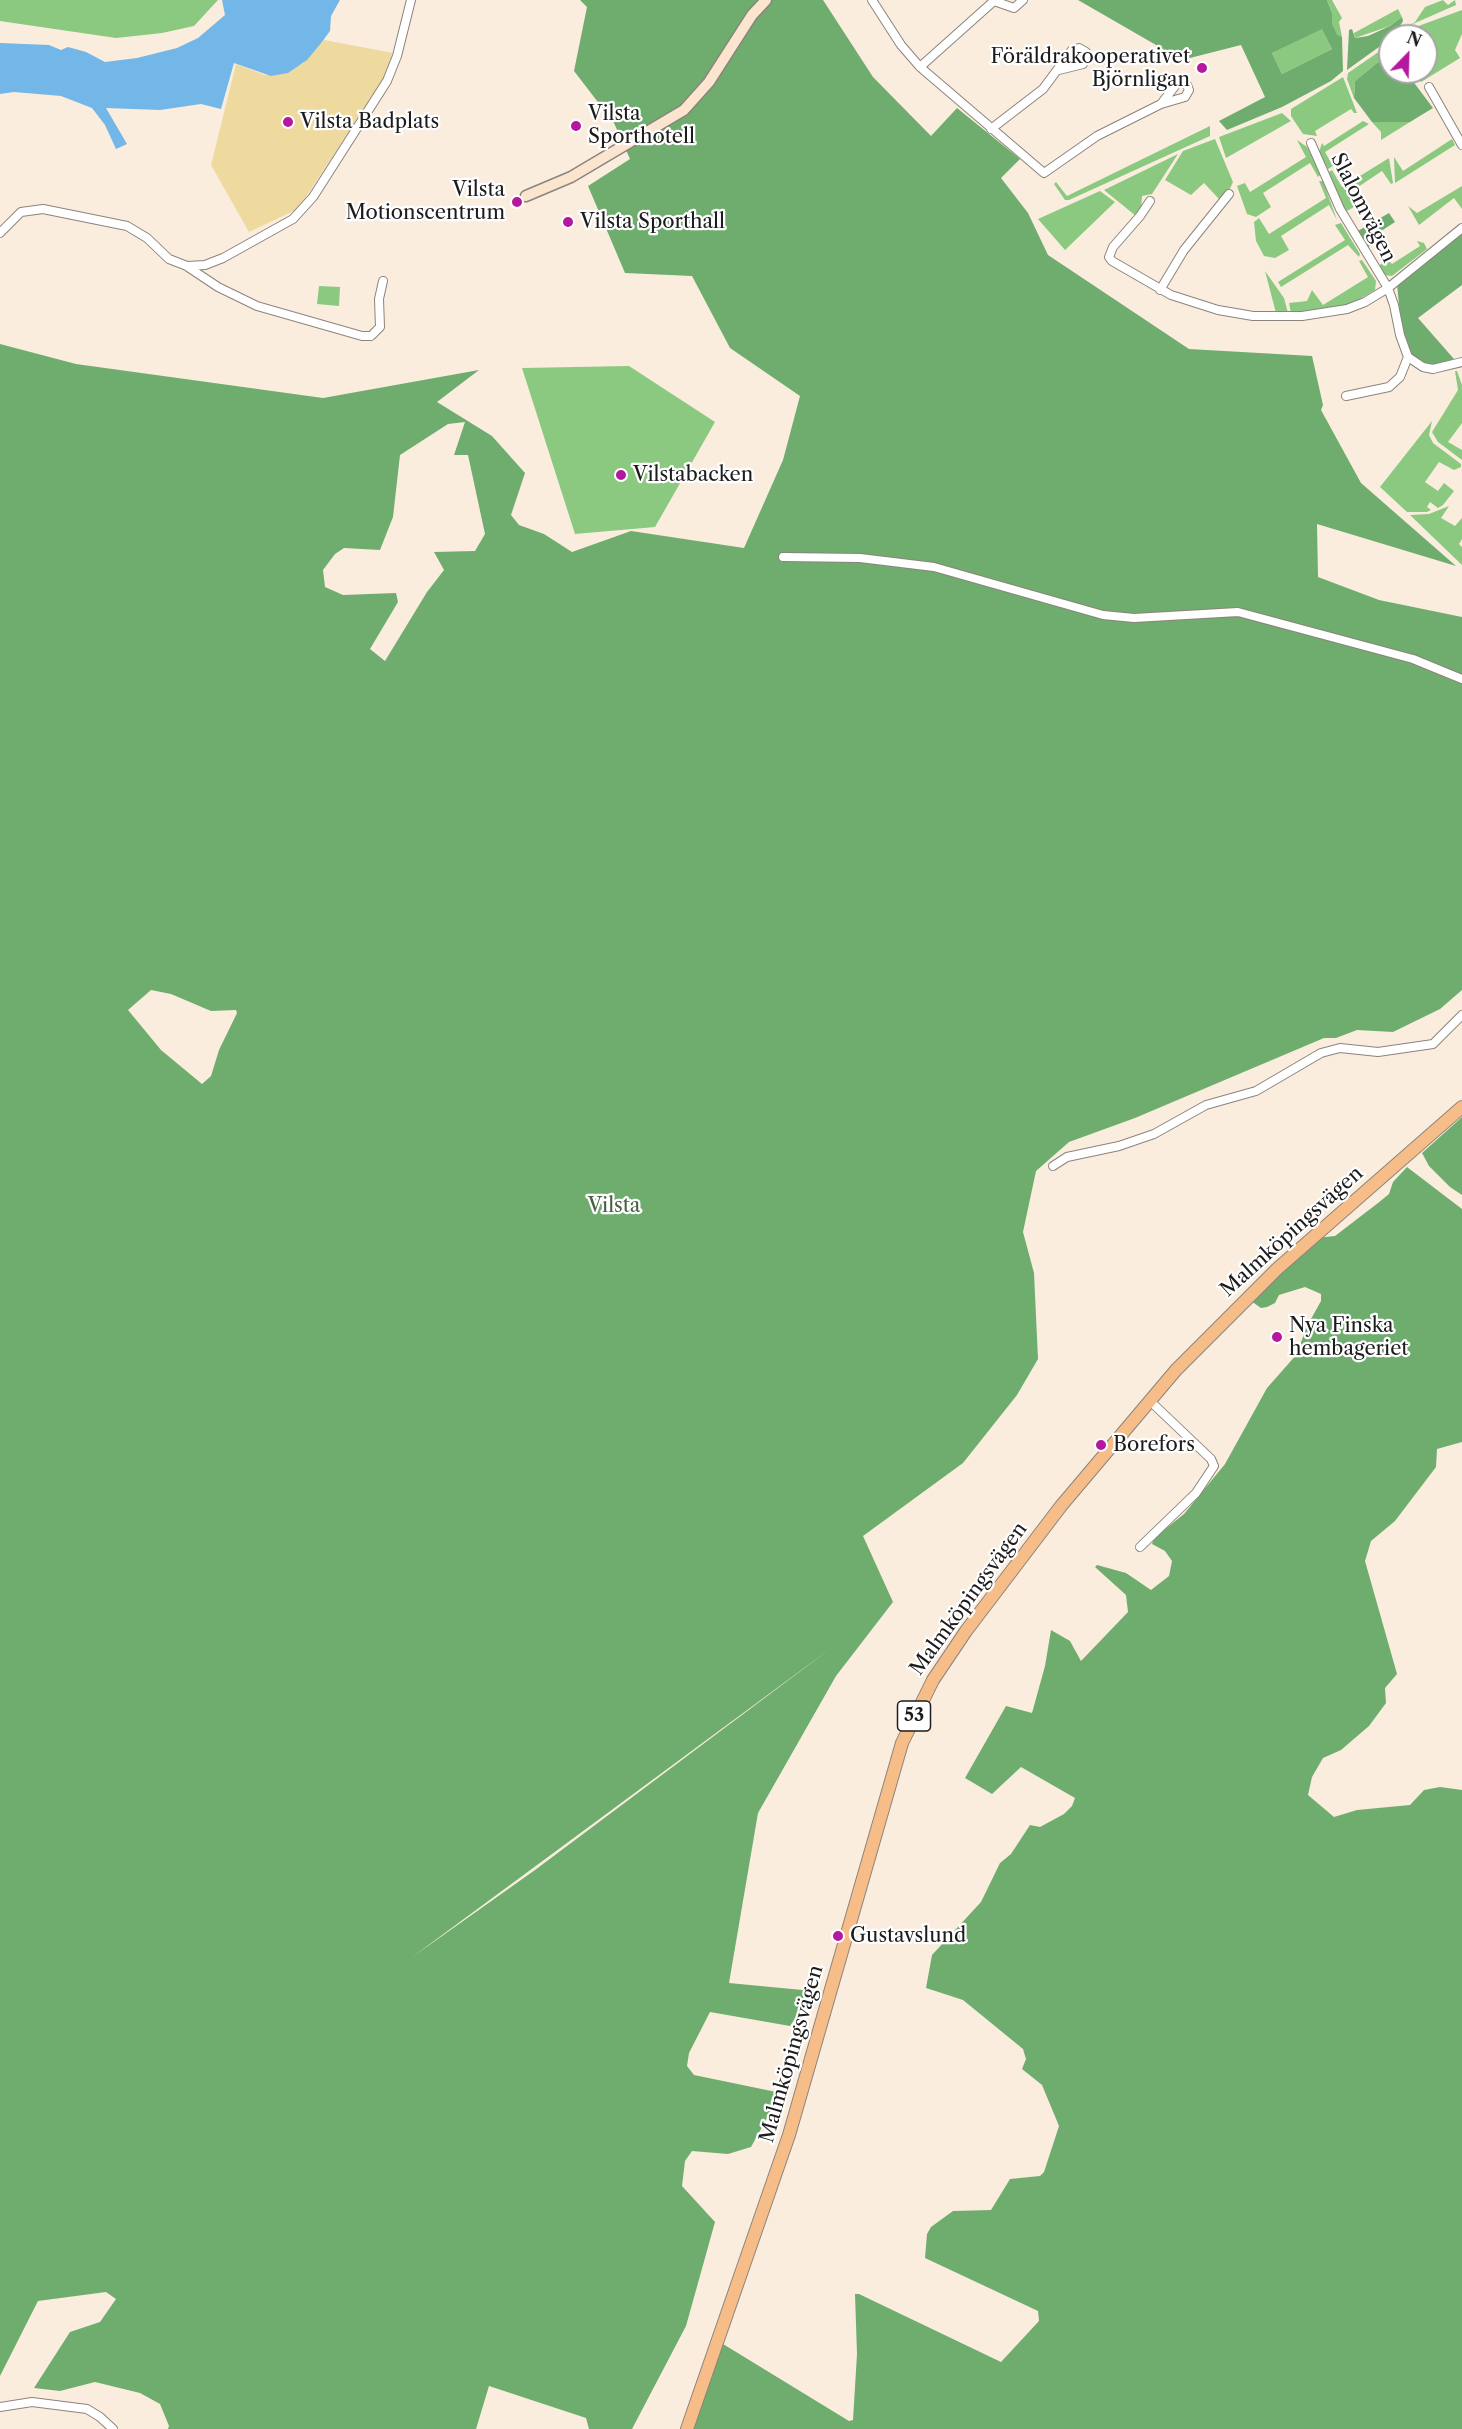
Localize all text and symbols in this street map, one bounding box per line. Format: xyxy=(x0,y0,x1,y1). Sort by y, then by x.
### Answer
north arrow xyxy=(1378,24,1438,84)
text: N xyxy=(1404,27,1425,51)
place label: Föräldrakooperativet Björnligan xyxy=(991,45,1190,92)
marker: Föräldrakooperativet Björnligan xyxy=(1195,61,1209,75)
place label: Vilsta Sporthotell xyxy=(588,102,695,149)
place label: Vilsta Badplats xyxy=(300,110,439,134)
marker: Vilsta Badplats xyxy=(281,115,295,129)
marker: Vilsta Sporthotell xyxy=(569,119,583,133)
street label: Slalomvägen xyxy=(1325,149,1401,267)
place label: Vilsta Motionscentrum xyxy=(346,178,505,225)
marker: Vilsta Motionscentrum xyxy=(510,195,524,209)
place label: Vilsta Sporthall xyxy=(580,210,725,234)
marker: Vilsta Sporthall xyxy=(561,215,575,229)
place label: Vilstabacken xyxy=(633,463,753,487)
marker: Vilstabacken xyxy=(614,468,628,482)
street label: Malmköpingsvägen xyxy=(1216,1162,1368,1302)
park label: Vilsta xyxy=(588,1194,640,1218)
place label: Nya Finska hembageriet xyxy=(1289,1314,1408,1361)
marker: Nya Finska hembageriet xyxy=(1270,1330,1284,1344)
place label: Borefors xyxy=(1113,1433,1195,1457)
marker: Borefors xyxy=(1094,1438,1108,1452)
street label: Malmköpingsvägen xyxy=(905,1518,1033,1680)
road number: 53 xyxy=(898,1701,930,1731)
place label: Gustavslund xyxy=(850,1924,966,1948)
marker: Gustavslund xyxy=(831,1929,845,1943)
street label: Malmköpingsvägen xyxy=(755,1963,829,2145)

